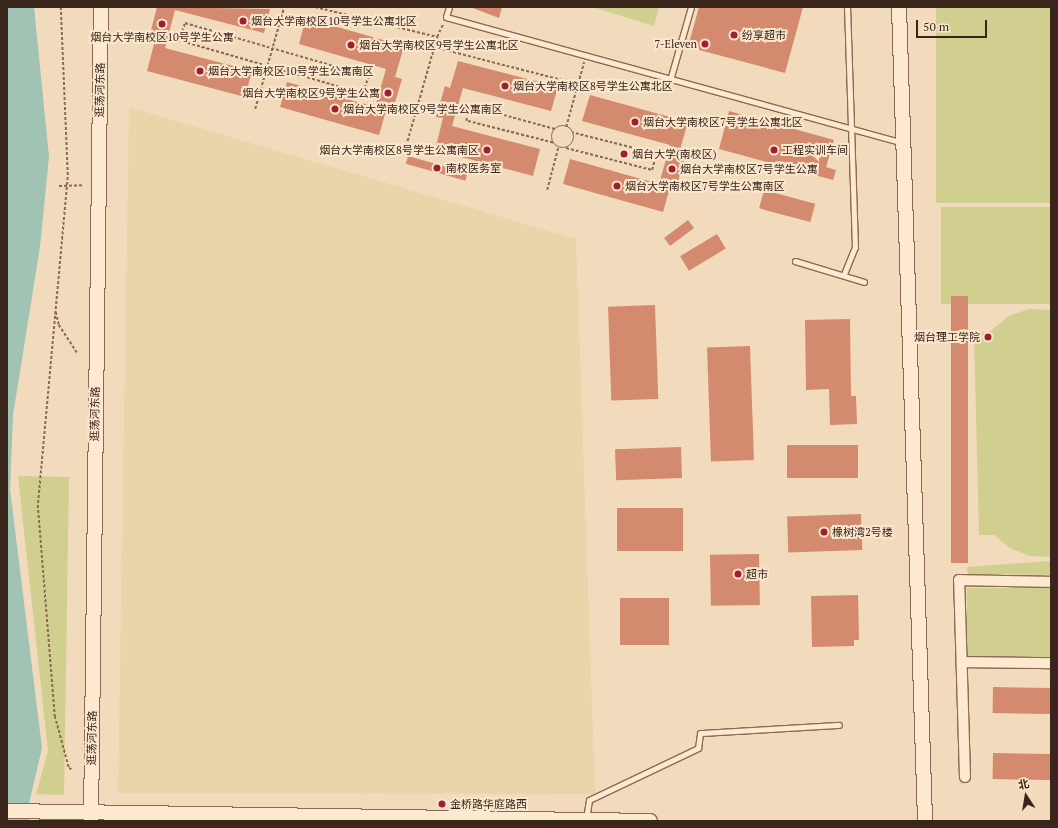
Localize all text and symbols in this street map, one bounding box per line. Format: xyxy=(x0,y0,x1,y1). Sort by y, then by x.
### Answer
scale bar xyxy=(918,12,989,38)
place label: 烟台大学南校区10号学生公寓北区 xyxy=(251,14,417,28)
marker: 烟台大学南校区10号学生公寓北区 xyxy=(238,16,248,26)
marker: 烟台大学南校区10号学生公寓 xyxy=(157,19,167,29)
text: 50 m xyxy=(923,19,949,34)
place label: 纷享超市 xyxy=(742,28,786,42)
place label: 烟台大学南校区10号学生公寓 xyxy=(90,30,234,44)
marker: 纷享超市 xyxy=(729,30,739,40)
place label: 7-Eleven xyxy=(655,37,697,51)
place label: 烟台大学南校区9号学生公寓北区 xyxy=(359,38,519,52)
marker: 7-Eleven xyxy=(700,39,710,49)
marker: 烟台大学南校区9号学生公寓北区 xyxy=(346,40,356,50)
street label: 逛荡河东路 xyxy=(93,62,107,118)
place label: 烟台大学南校区10号学生公寓南区 xyxy=(208,64,374,78)
marker: 烟台大学南校区10号学生公寓南区 xyxy=(195,66,205,76)
place label: 烟台大学南校区8号学生公寓北区 xyxy=(513,79,673,93)
marker: 烟台大学南校区8号学生公寓北区 xyxy=(500,81,510,91)
place label: 烟台大学南校区9号学生公寓 xyxy=(242,86,380,100)
marker: 烟台大学南校区9号学生公寓 xyxy=(383,88,393,98)
place label: 烟台大学南校区9号学生公寓南区 xyxy=(343,102,503,116)
marker: 烟台大学南校区9号学生公寓南区 xyxy=(330,104,340,114)
place label: 烟台大学南校区7号学生公寓北区 xyxy=(643,115,803,129)
marker: 烟台大学南校区7号学生公寓北区 xyxy=(630,117,640,127)
place label: 烟台大学南校区8号学生公寓南区 xyxy=(319,143,479,157)
place label: 工程实训车间 xyxy=(782,143,848,157)
marker: 烟台大学南校区8号学生公寓南区 xyxy=(482,145,492,155)
marker: 工程实训车间 xyxy=(769,145,779,155)
place label: 烟台大学(南校区) xyxy=(632,147,717,161)
marker: 烟台大学(南校区) xyxy=(619,149,629,159)
place label: 南校医务室 xyxy=(446,161,501,175)
marker: 南校医务室 xyxy=(431,162,443,174)
place label: 烟台大学南校区7号学生公寓 xyxy=(680,162,818,176)
marker: 烟台大学南校区7号学生公寓 xyxy=(667,164,677,174)
place label: 烟台大学南校区7号学生公寓南区 xyxy=(625,179,785,193)
marker: 烟台大学南校区7号学生公寓南区 xyxy=(612,181,622,191)
place label: 烟台理工学院 xyxy=(914,330,980,344)
marker: 烟台理工学院 xyxy=(983,332,993,342)
street label: 逛荡河东路 xyxy=(88,386,102,442)
place label: 橡树湾2号楼 xyxy=(832,525,893,539)
marker: 橡树湾2号楼 xyxy=(819,527,829,537)
place label: 超市 xyxy=(746,567,768,581)
marker: 超市 xyxy=(733,569,743,579)
street label: 逛荡河东路 xyxy=(85,710,99,766)
north arrow xyxy=(1006,776,1046,816)
text: 北 xyxy=(1017,776,1030,792)
place label: 金桥路华庭路西 xyxy=(450,797,527,811)
marker: 金桥路华庭路西 xyxy=(437,799,447,809)

